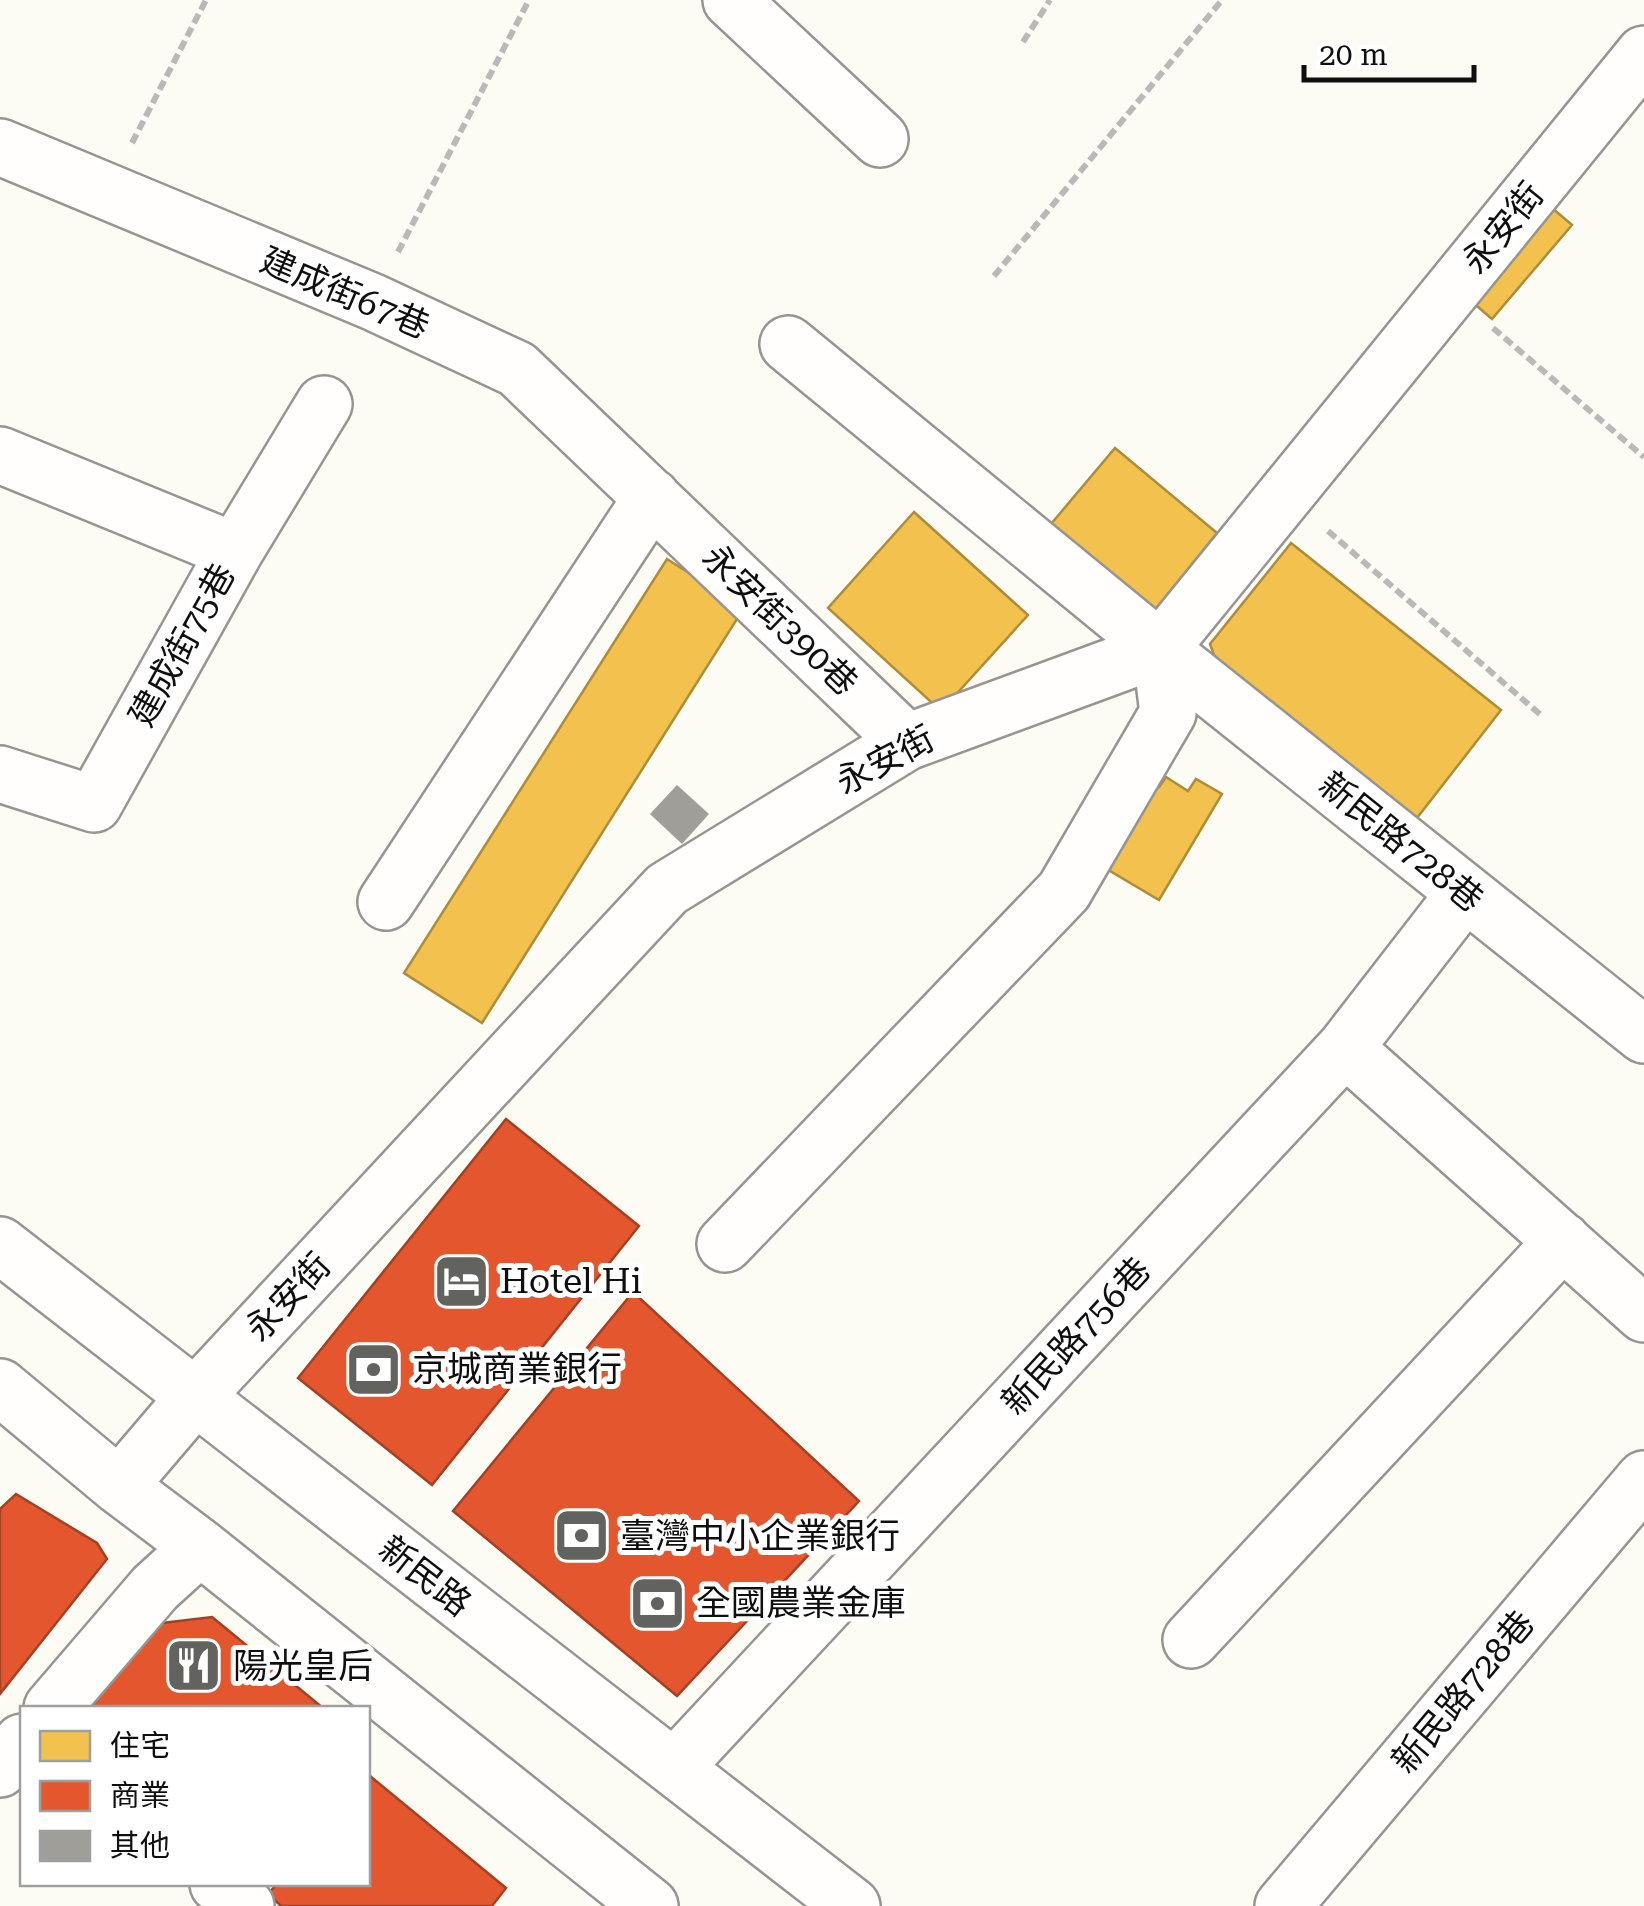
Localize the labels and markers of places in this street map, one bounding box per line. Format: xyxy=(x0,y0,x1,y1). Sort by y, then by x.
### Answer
hotel icon: Hotel Hi xyxy=(431,1251,491,1311)
place label: Hotel Hi xyxy=(500,1261,642,1302)
bank icon: 京城商業銀行 xyxy=(343,1339,403,1399)
place label: 京城商業銀行 xyxy=(412,1349,622,1390)
bank icon: 臺灣中小企業銀行 xyxy=(551,1506,611,1566)
place label: 臺灣中小企業銀行 xyxy=(620,1516,900,1557)
bank icon: 全國農業金庫 xyxy=(627,1573,687,1633)
place label: 全國農業金庫 xyxy=(696,1583,906,1624)
restaurant icon: 陽光皇后 xyxy=(164,1636,224,1696)
place label: 陽光皇后 xyxy=(233,1646,373,1687)

